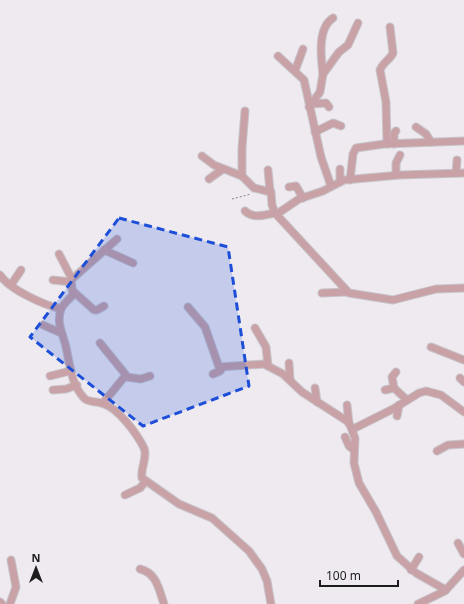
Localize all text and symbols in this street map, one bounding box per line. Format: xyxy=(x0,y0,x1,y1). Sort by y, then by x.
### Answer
north arrow xyxy=(16,548,56,588)
text: N xyxy=(32,550,40,565)
scale bar xyxy=(320,562,398,588)
text: 100 m xyxy=(326,567,361,584)

